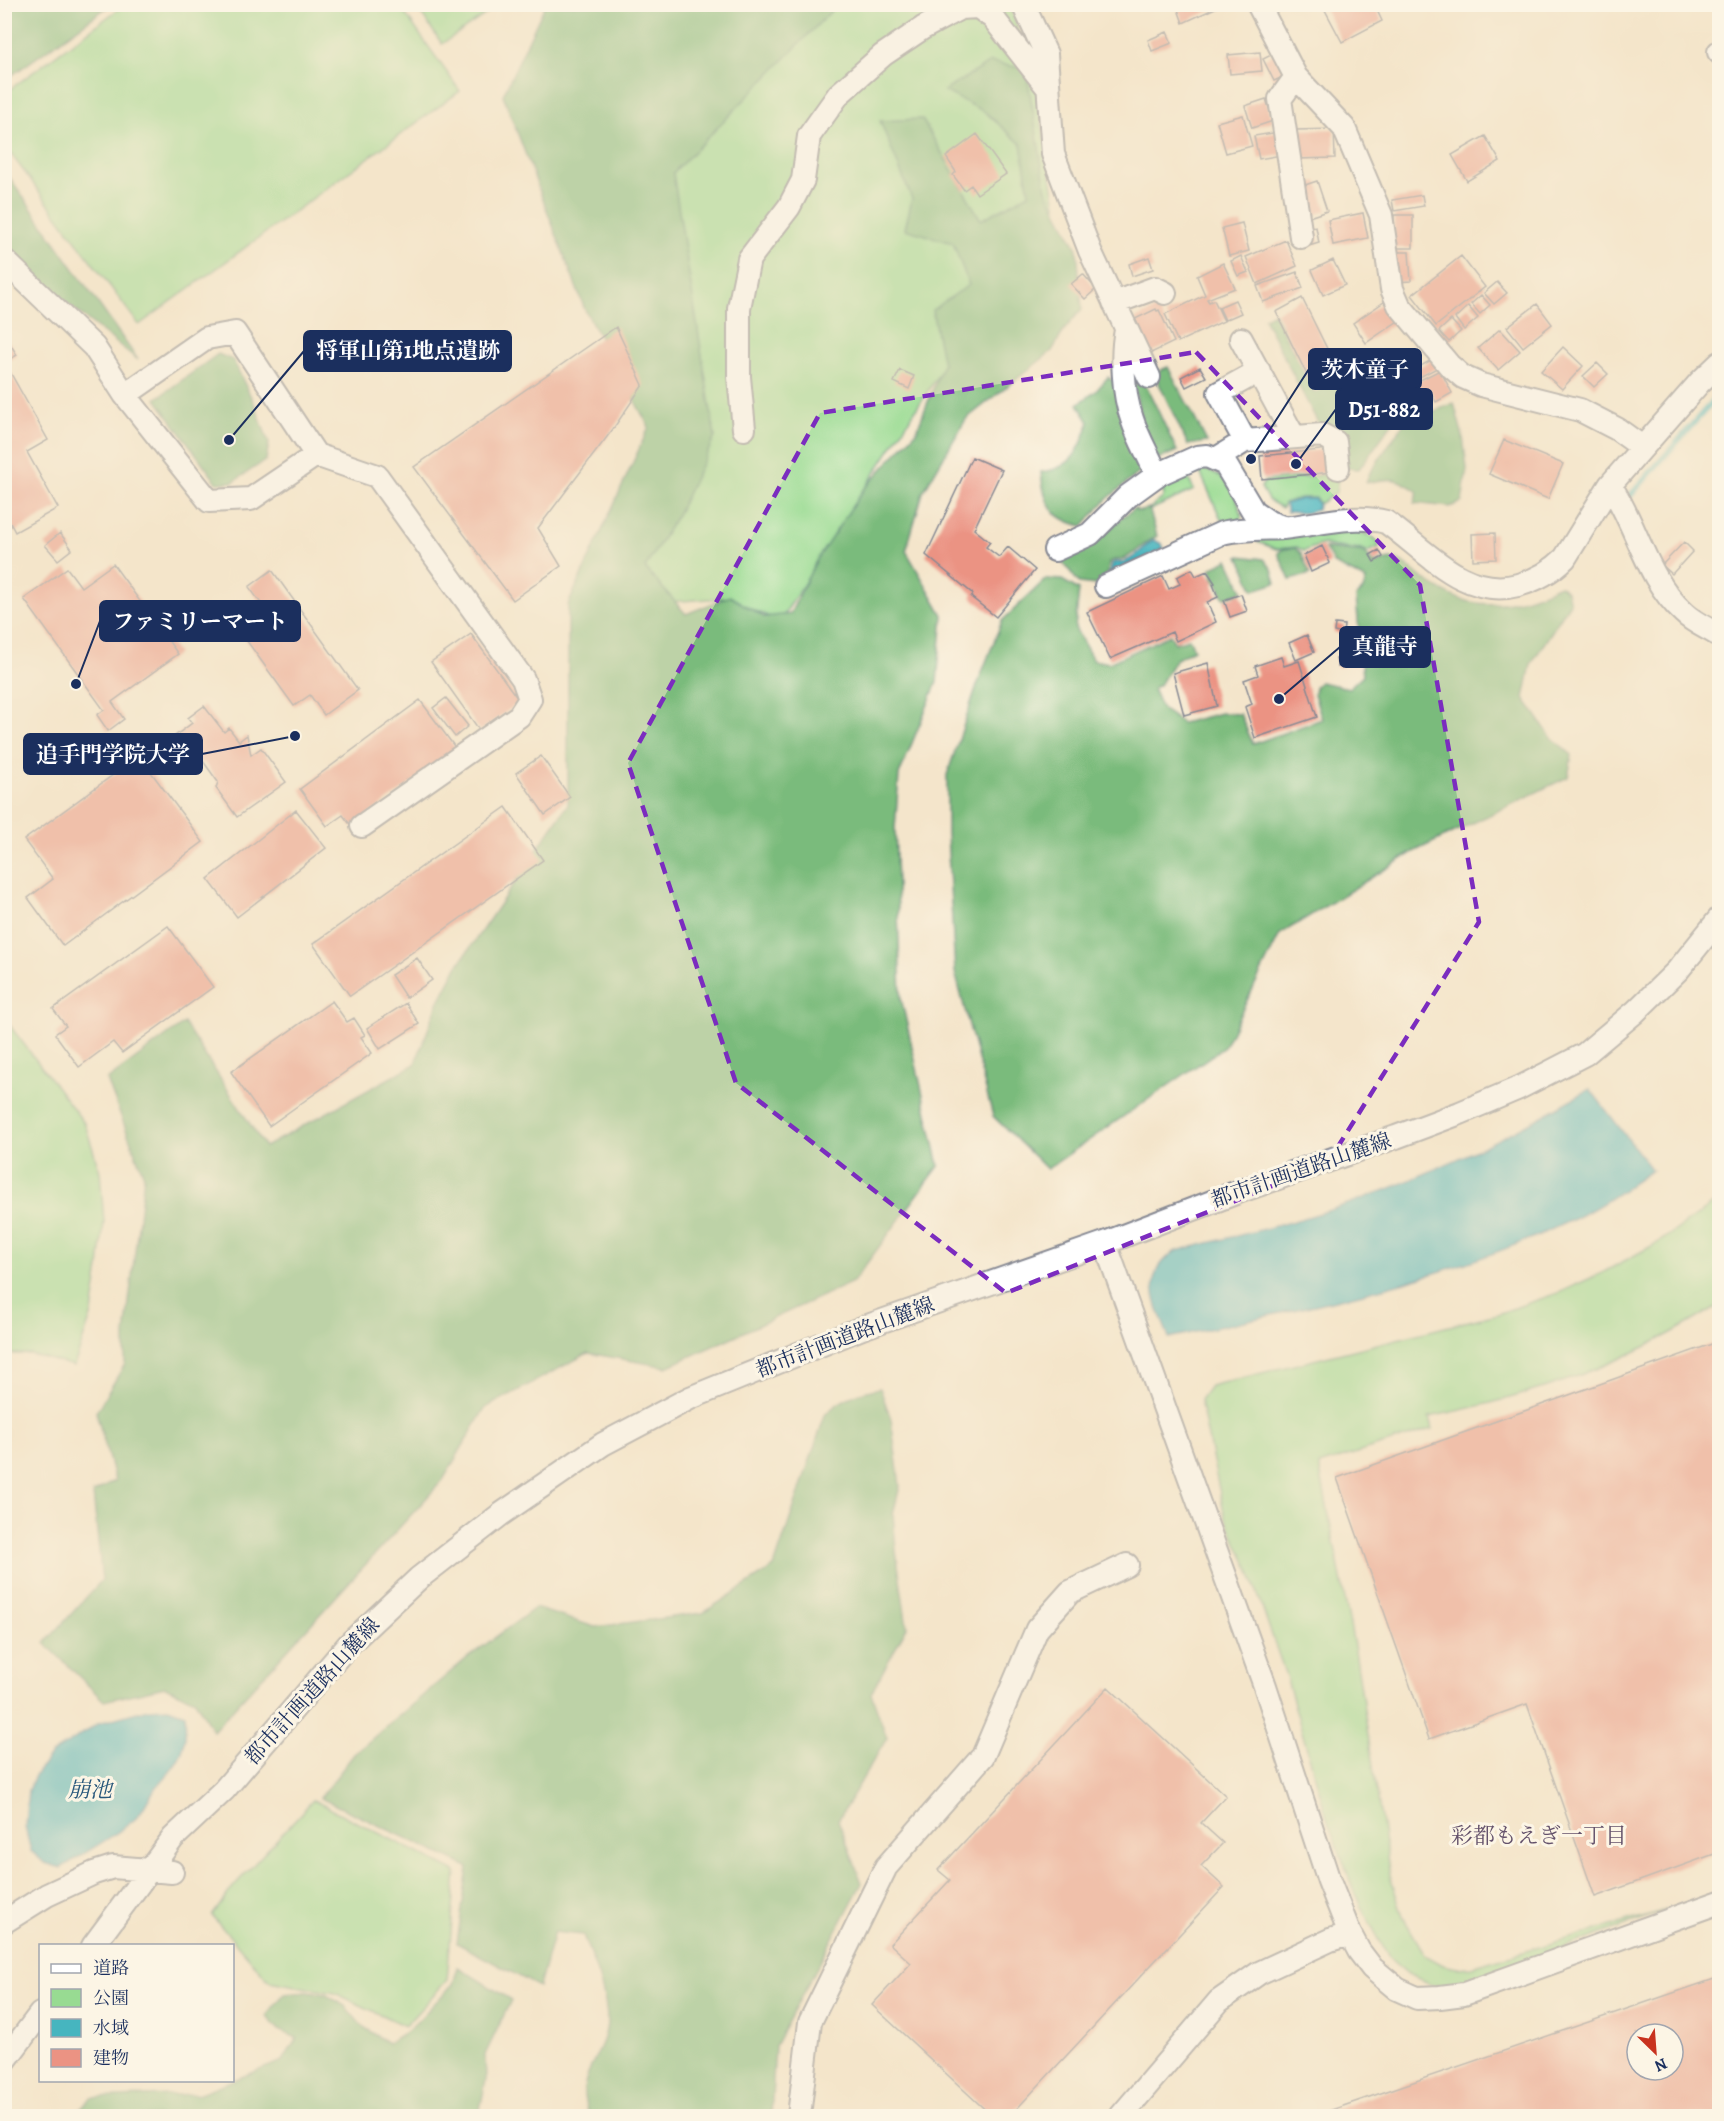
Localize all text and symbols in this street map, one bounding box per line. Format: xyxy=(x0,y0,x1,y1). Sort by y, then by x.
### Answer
callout: 将軍山第1地点遺跡 xyxy=(304,331,511,371)
text: 将軍山第1地点遺跡 xyxy=(316,336,500,366)
callout: 茨木童子 xyxy=(1309,349,1421,389)
text: 茨木童子 xyxy=(1321,355,1409,385)
callout: D51-882 xyxy=(1336,389,1432,429)
text: D51-882 xyxy=(1348,395,1420,425)
callout: ファミリーマート xyxy=(100,601,300,641)
text: ファミリーマート xyxy=(112,607,288,637)
callout: 真龍寺 xyxy=(1340,627,1430,667)
text: 真龍寺 xyxy=(1352,632,1418,662)
callout: 追手門学院大学 xyxy=(24,734,202,774)
text: 追手門学院大学 xyxy=(36,740,190,770)
street label: 都市計画道路山麓線 xyxy=(1207,1126,1395,1214)
street label: 都市計画道路山麓線 xyxy=(752,1290,938,1384)
street label: 都市計画道路山麓線 xyxy=(238,1611,386,1771)
water label: 崩池 xyxy=(68,1775,115,1805)
district label: 彩都もえぎ一丁目 xyxy=(1451,1821,1627,1851)
legend xyxy=(39,1944,234,2082)
text: 道路 xyxy=(93,1956,129,1980)
text: 公園 xyxy=(93,1986,129,2010)
text: 水域 xyxy=(93,2016,129,2040)
north arrow xyxy=(1625,2022,1685,2082)
text: 建物 xyxy=(93,2046,129,2070)
text: N xyxy=(1651,2052,1671,2077)

